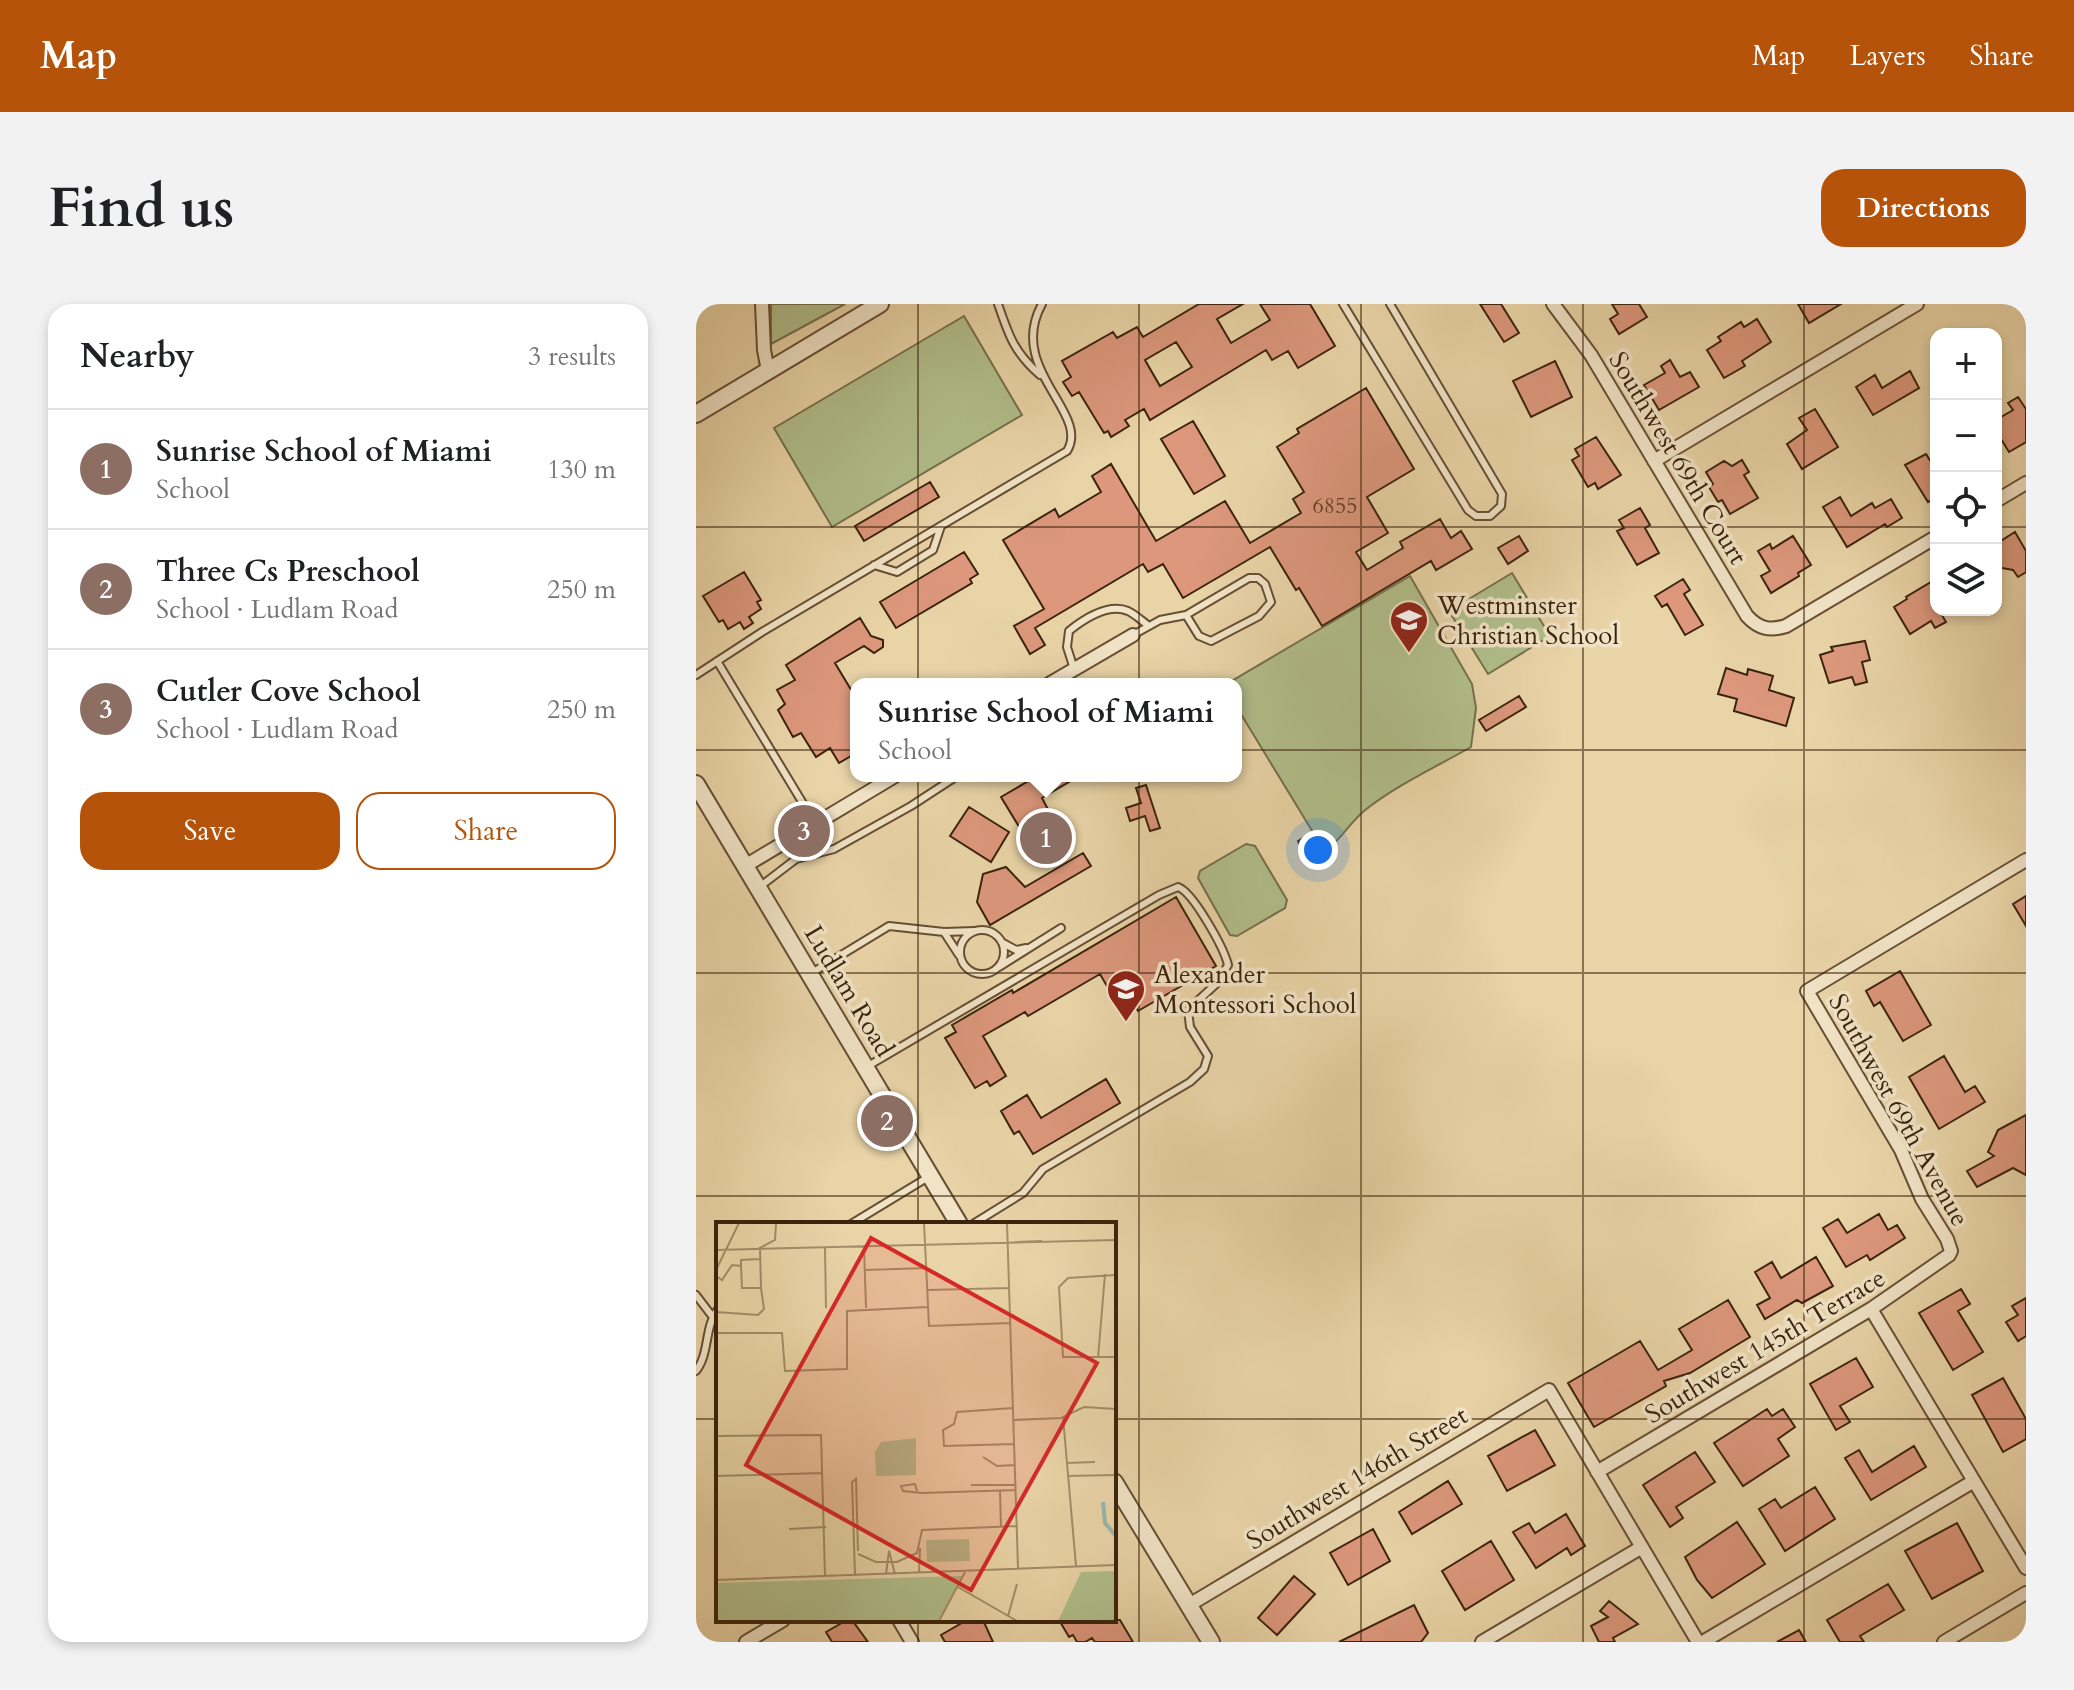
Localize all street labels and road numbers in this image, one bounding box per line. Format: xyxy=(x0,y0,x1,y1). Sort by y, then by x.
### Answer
street label: Southwest 69th Court xyxy=(1601,345,1755,571)
street label: Ludlam Road xyxy=(796,919,902,1063)
street label: Southwest 69th Avenue xyxy=(1820,987,1978,1233)
street label: Southwest 145th Terrace xyxy=(1638,1260,1892,1432)
street label: Southwest 146th Street xyxy=(1240,1398,1474,1558)

